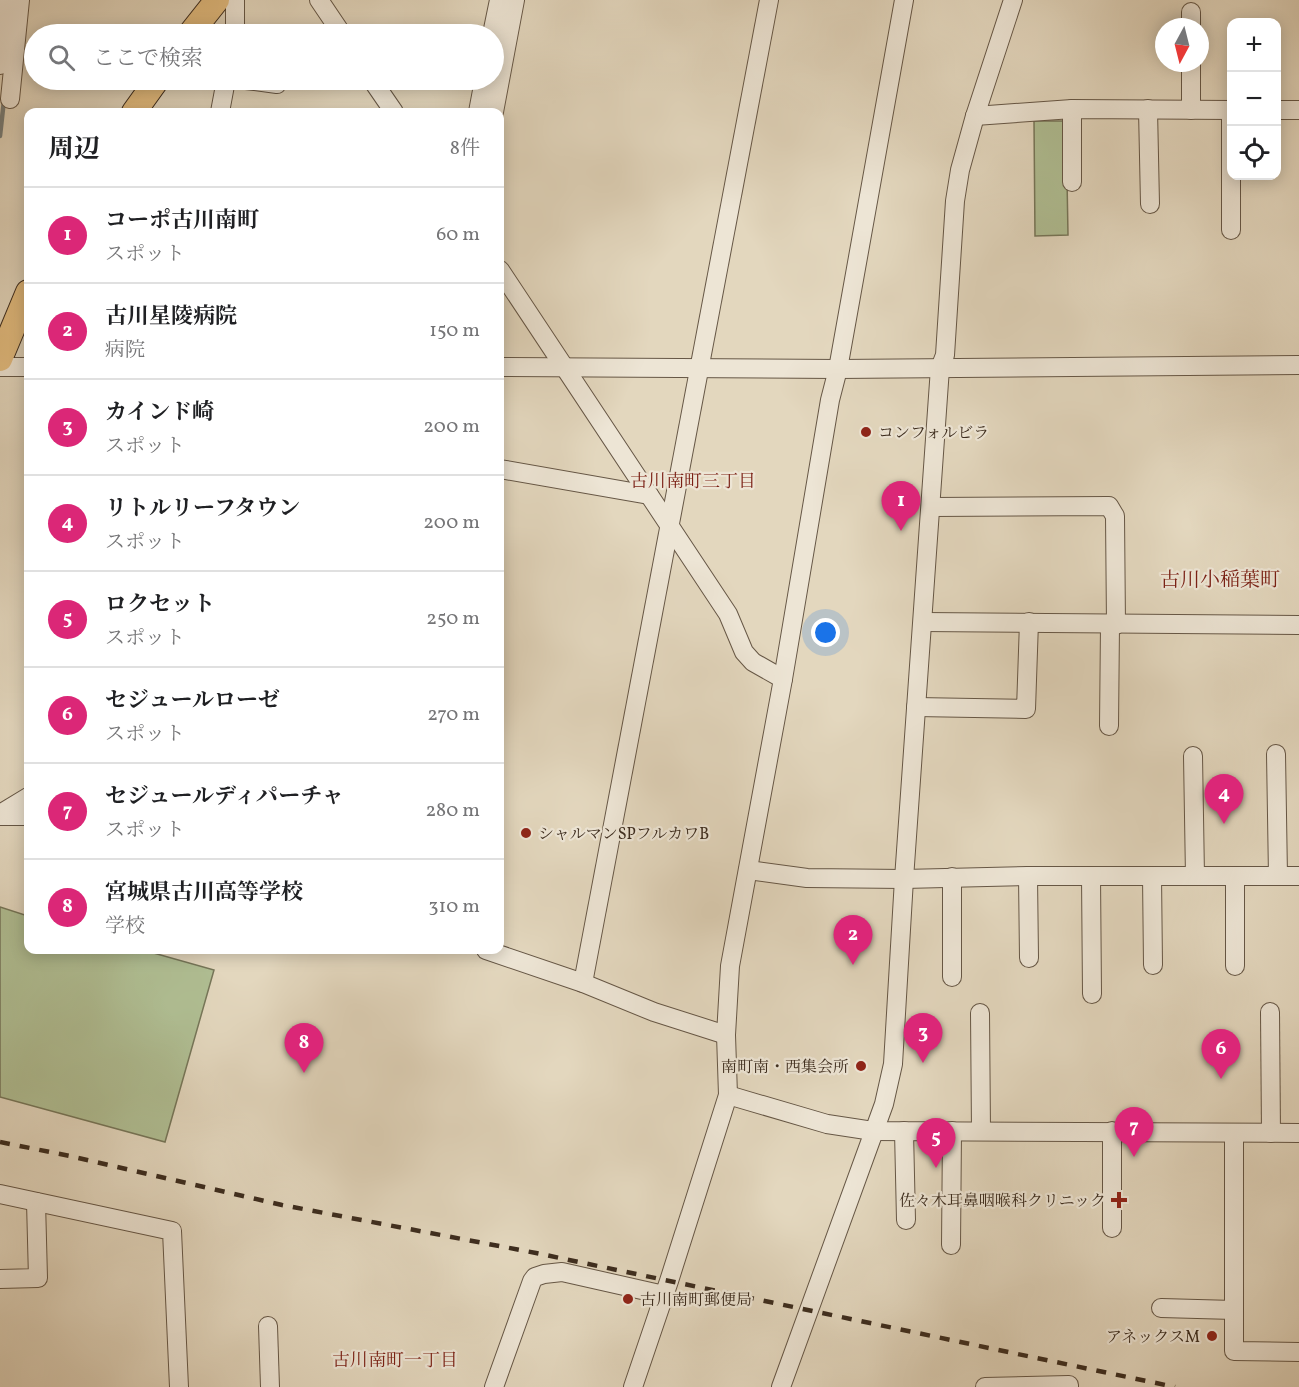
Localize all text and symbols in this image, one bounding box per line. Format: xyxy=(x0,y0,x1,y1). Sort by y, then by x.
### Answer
north arrow xyxy=(1155,18,1209,72)
map controls xyxy=(1227,18,1281,180)
button: + xyxy=(1227,18,1281,72)
search box xyxy=(24,24,504,90)
icon: search xyxy=(45,41,78,74)
text: ここで検索 xyxy=(93,44,203,75)
button: − xyxy=(1227,72,1281,126)
button: locate xyxy=(1227,126,1281,180)
text: 周辺 xyxy=(48,132,100,168)
text: 8件 xyxy=(450,135,480,163)
text: コーポ古川南町 xyxy=(105,206,259,237)
text: 1 xyxy=(63,221,72,249)
text: 60 m xyxy=(436,221,480,249)
text: スポット xyxy=(105,241,185,269)
text: 古川星陵病院 xyxy=(105,302,237,333)
text: 2 xyxy=(62,317,73,345)
text: 150 m xyxy=(429,317,480,345)
text: 病院 xyxy=(105,337,145,365)
text: カインド崎 xyxy=(105,398,214,429)
text: 3 xyxy=(62,413,73,441)
text: 200 m xyxy=(423,413,480,441)
place label: コンフォルビラ xyxy=(878,423,989,445)
marker: コンフォルビラ xyxy=(859,425,873,439)
text: スポット xyxy=(105,433,185,461)
district label: 古川南町三丁目 xyxy=(630,470,756,495)
pin: 1 xyxy=(882,482,920,531)
text: リトルリーフタウン xyxy=(105,494,300,525)
text: 4 xyxy=(61,509,74,537)
text: 200 m xyxy=(423,509,480,537)
text: スポット xyxy=(105,529,185,557)
district label: 古川小稲葉町 xyxy=(1160,567,1280,595)
text: ロクセット xyxy=(105,590,215,621)
text: 5 xyxy=(63,605,72,633)
text: 250 m xyxy=(426,605,480,633)
your location xyxy=(811,618,840,647)
text: スポット xyxy=(105,625,185,653)
text: セジュールローゼ xyxy=(105,686,280,717)
text: 6 xyxy=(62,701,73,729)
text: 270 m xyxy=(427,701,480,729)
text: スポット xyxy=(105,721,185,749)
pin: 4 xyxy=(1204,774,1244,824)
text: セジュールディパーチャ xyxy=(105,782,344,813)
text: 7 xyxy=(63,797,72,825)
text: 280 m xyxy=(425,797,480,825)
text: スポット xyxy=(105,817,185,845)
place label: シャルマンSPフルカワB xyxy=(538,824,709,846)
marker: シャルマンSPフルカワB xyxy=(519,826,533,840)
text: 宮城県古川高等学校 xyxy=(105,878,303,909)
text: 8 xyxy=(62,893,73,921)
text: 310 m xyxy=(428,893,480,921)
text: 学校 xyxy=(105,913,145,941)
pin: 2 xyxy=(834,916,872,965)
pin: 3 xyxy=(904,1014,942,1063)
pin: 8 xyxy=(284,1024,324,1073)
pin: 6 xyxy=(1202,1030,1240,1079)
place label: 南町南・西集会所 xyxy=(721,1057,849,1079)
marker: 南町南・西集会所 xyxy=(854,1059,868,1073)
pin: 7 xyxy=(1114,1108,1154,1157)
pin: 5 xyxy=(916,1118,956,1168)
place label: 佐々木耳鼻咽喉科クリニック xyxy=(899,1191,1106,1213)
marker: 佐々木耳鼻咽喉科クリニック xyxy=(1110,1191,1128,1209)
place label: 古川南町郵便局 xyxy=(640,1290,752,1312)
marker: 古川南町郵便局 xyxy=(621,1292,635,1306)
place label: アネックスM xyxy=(1106,1327,1200,1349)
marker: アネックスM xyxy=(1205,1329,1219,1343)
district label: 古川南町一丁目 xyxy=(332,1349,458,1374)

